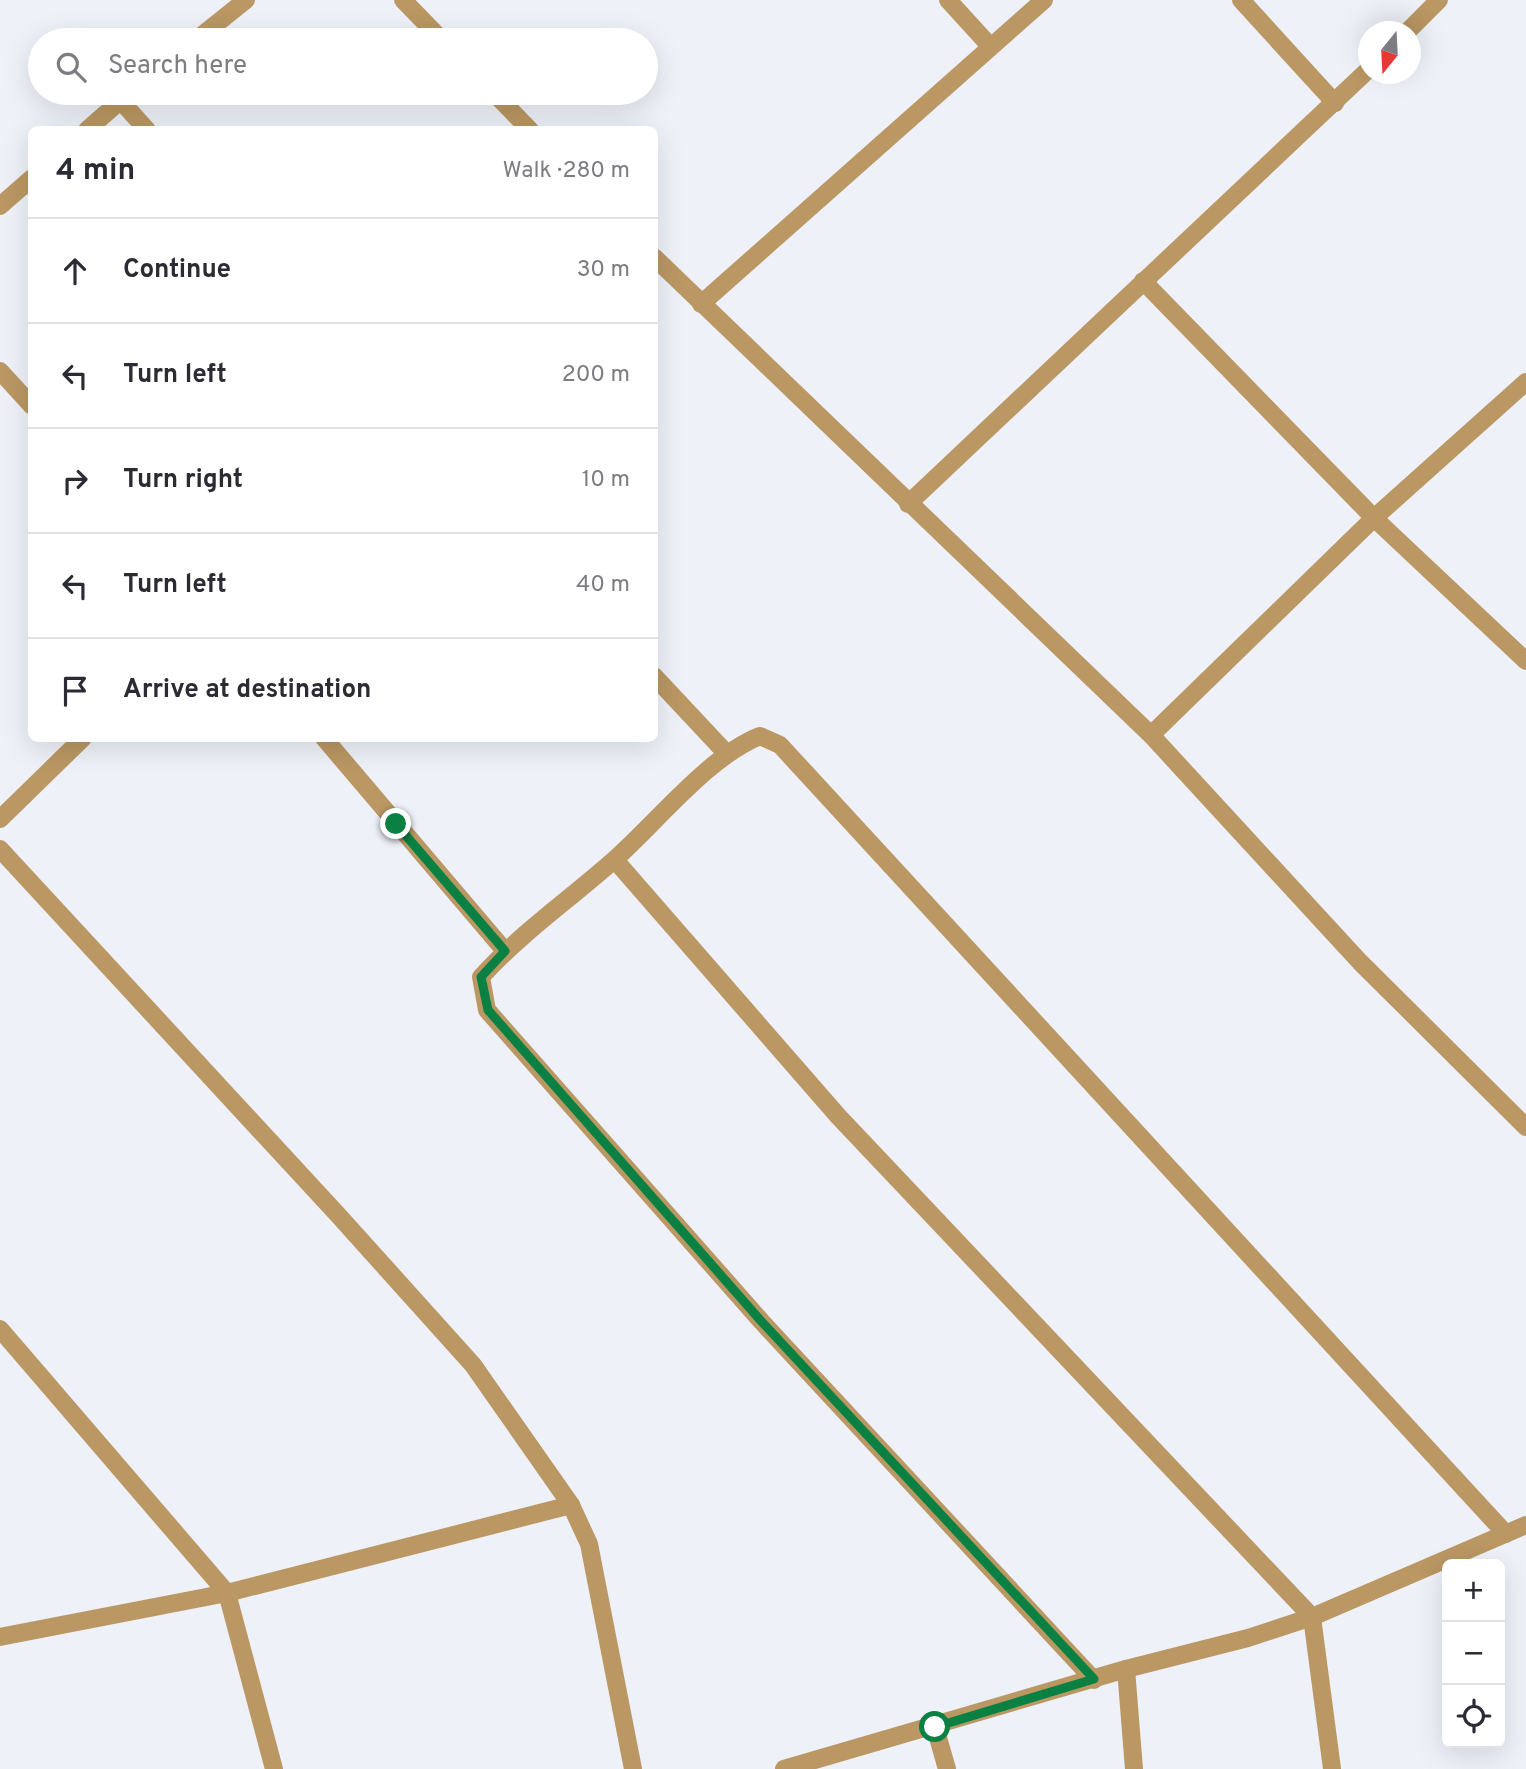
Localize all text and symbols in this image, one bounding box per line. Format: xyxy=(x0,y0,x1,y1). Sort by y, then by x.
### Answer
north arrow xyxy=(1358,21,1421,84)
search box xyxy=(28,28,658,105)
icon: search xyxy=(52,48,90,86)
text: Search here xyxy=(108,50,247,83)
text: 4 min xyxy=(56,153,135,190)
text: Walk · 280 m xyxy=(503,157,630,186)
icon: ahead xyxy=(56,252,94,290)
text: Continue xyxy=(123,254,231,287)
text: 30 m xyxy=(577,256,630,285)
icon: left xyxy=(56,357,94,395)
text: Turn left xyxy=(123,359,227,392)
text: 200 m xyxy=(562,361,630,390)
icon: right xyxy=(56,462,94,500)
text: Turn right xyxy=(123,464,243,497)
text: 10 m xyxy=(582,466,630,495)
icon: left xyxy=(56,567,94,605)
text: Turn left xyxy=(123,569,227,602)
text: 40 m xyxy=(576,571,630,600)
icon: arrive xyxy=(56,672,94,710)
text: Arrive at destination xyxy=(123,674,371,707)
route end xyxy=(380,808,411,839)
map controls xyxy=(1442,1559,1505,1748)
button: + xyxy=(1442,1559,1505,1622)
button: − xyxy=(1442,1622,1505,1685)
button: locate xyxy=(1442,1685,1505,1748)
route start xyxy=(919,1711,950,1742)

